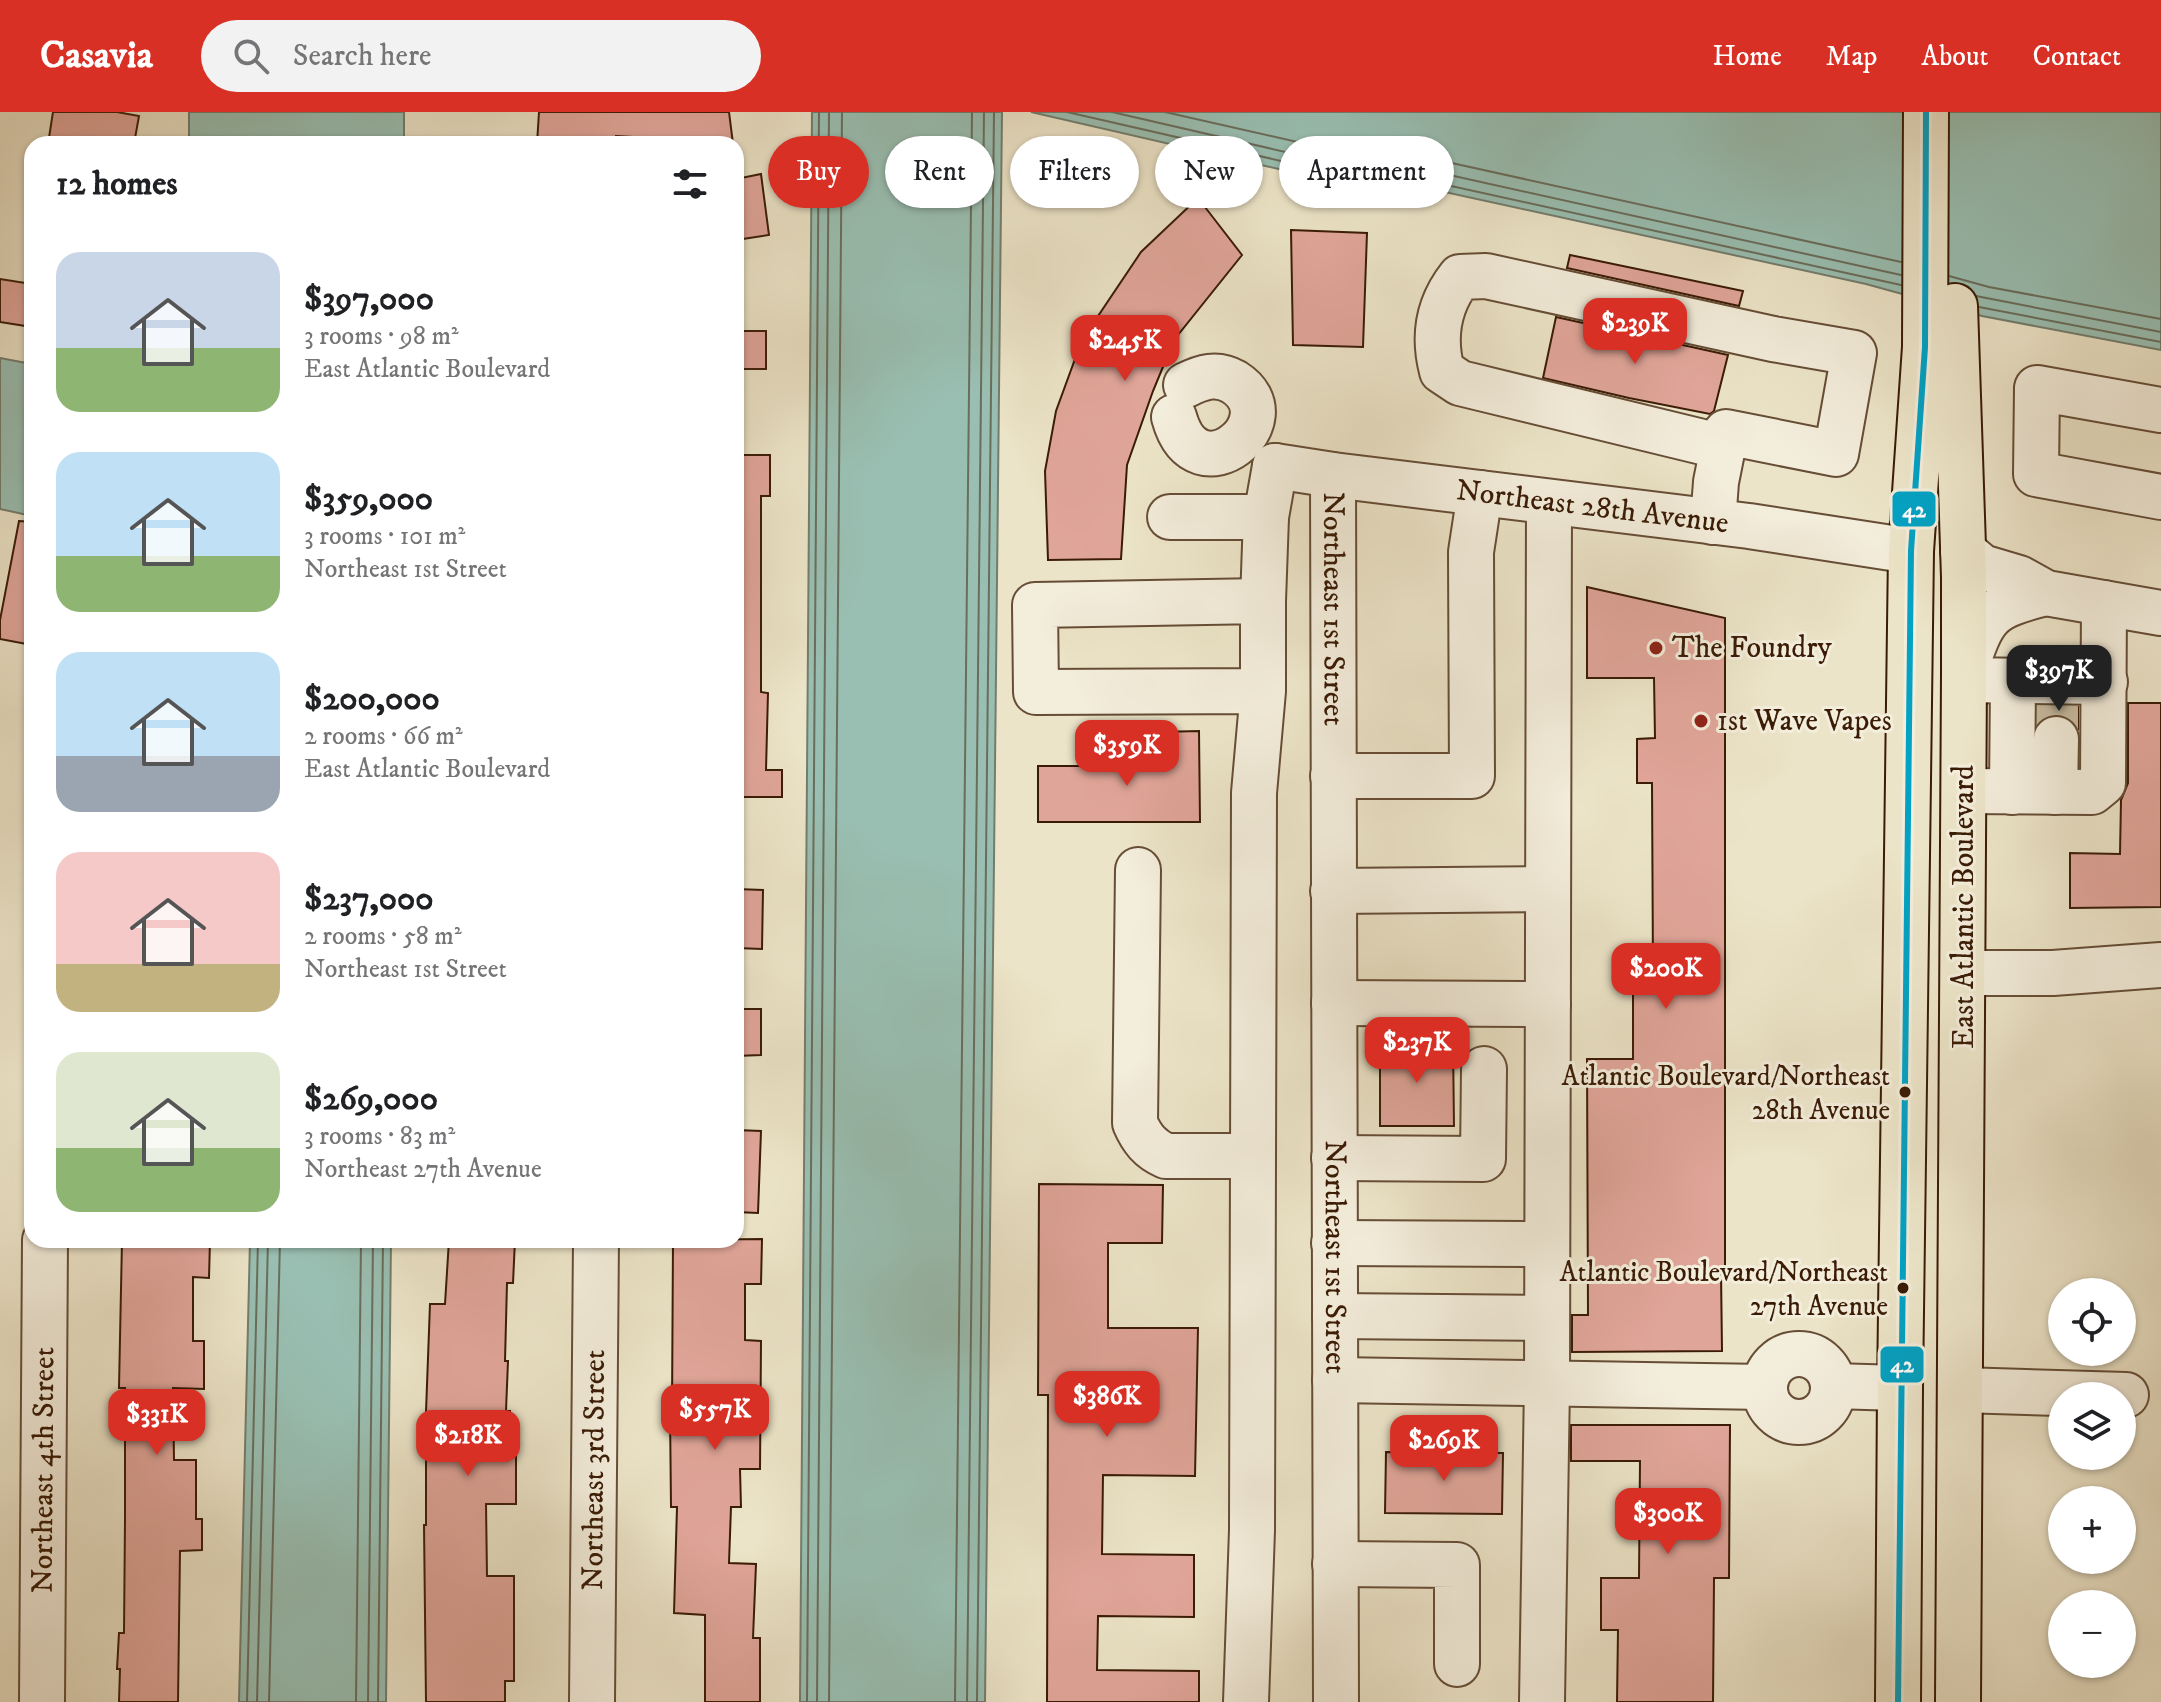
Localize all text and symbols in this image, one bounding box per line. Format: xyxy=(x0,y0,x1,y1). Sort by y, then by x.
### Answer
search box xyxy=(201,20,761,92)
text: Casavia xyxy=(40,32,153,80)
icon: search xyxy=(229,34,273,78)
text: Search here xyxy=(293,38,431,75)
text: Home xyxy=(1713,39,1782,74)
text: Map xyxy=(1826,39,1877,74)
text: About xyxy=(1921,39,1988,74)
text: Contact xyxy=(2032,39,2121,74)
chip: Buy xyxy=(768,136,869,208)
chip: Rent xyxy=(885,136,994,208)
chip: Filters xyxy=(1010,136,1139,208)
chip: New xyxy=(1155,136,1263,208)
chip: Apartment xyxy=(1279,136,1454,208)
icon: filters xyxy=(668,162,712,206)
text: 12 homes xyxy=(56,163,178,205)
text: $397,000 xyxy=(304,278,434,320)
icon: home xyxy=(120,284,216,380)
pin: $239K xyxy=(1579,298,1691,366)
text: $239K xyxy=(1601,307,1669,340)
pin: $245K xyxy=(1069,315,1181,383)
text: 3 rooms · 98 m² xyxy=(304,320,459,353)
text: $245K xyxy=(1089,324,1161,357)
text: East Atlantic Boulevard xyxy=(304,353,550,386)
street label: Northeast 28th Avenue xyxy=(1454,472,1731,542)
text: $359,000 xyxy=(304,478,433,520)
icon: home xyxy=(120,484,216,580)
line badge: 42 xyxy=(1891,490,1937,528)
street label: Northeast 1st Street xyxy=(1315,492,1352,726)
text: 42 xyxy=(1902,497,1927,524)
text: 3 rooms · 101 m² xyxy=(304,520,465,553)
text: Northeast 1st Street xyxy=(304,553,507,586)
place label: The Foundry xyxy=(1672,630,1832,667)
marker: The Foundry xyxy=(1647,639,1665,657)
pin: $397K xyxy=(2003,645,2115,713)
text: $397K xyxy=(2025,654,2093,687)
text: $200,000 xyxy=(304,678,440,720)
icon: home xyxy=(120,684,216,780)
place label: 1st Wave Vapes xyxy=(1717,703,1892,740)
marker: 1st Wave Vapes xyxy=(1692,712,1710,730)
text: 2 rooms · 66 m² xyxy=(304,720,463,753)
pin: $359K xyxy=(1071,720,1183,788)
text: $359K xyxy=(1093,729,1161,762)
text: East Atlantic Boulevard xyxy=(304,753,550,786)
street label: East Atlantic Boulevard xyxy=(1946,765,1983,1049)
text: $237,000 xyxy=(304,878,434,920)
icon: home xyxy=(120,884,216,980)
text: 2 rooms · 58 m² xyxy=(304,920,462,953)
pin: $200K xyxy=(1610,943,1722,1011)
text: $200K xyxy=(1629,952,1703,985)
text: Northeast 1st Street xyxy=(304,953,507,986)
pin: $237K xyxy=(1361,1017,1473,1085)
text: $237K xyxy=(1383,1026,1451,1059)
place label: Atlantic Boulevard/Northeast 28th Avenue xyxy=(1562,1059,1890,1128)
text: $269,000 xyxy=(304,1078,438,1120)
icon: home xyxy=(120,1084,216,1180)
marker: Atlantic Boulevard/Northeast 28th Avenue xyxy=(1897,1084,1913,1100)
text: 3 rooms · 83 m² xyxy=(304,1120,455,1153)
street label: Northeast 1st Street xyxy=(1316,1140,1354,1374)
text: Northeast 27th Avenue xyxy=(304,1153,542,1186)
place label: Atlantic Boulevard/Northeast 27th Avenue xyxy=(1560,1255,1888,1324)
map controls xyxy=(2048,1278,2136,1678)
button: locate xyxy=(2048,1278,2136,1366)
marker: Atlantic Boulevard/Northeast 27th Avenue xyxy=(1895,1280,1911,1296)
line badge: 42 xyxy=(1879,1345,1925,1384)
street label: Northeast 4th Street xyxy=(24,1347,63,1593)
street label: Northeast 3rd Street xyxy=(574,1349,614,1591)
text: 42 xyxy=(1890,1352,1915,1379)
pin: $386K xyxy=(1051,1371,1163,1439)
text: $386K xyxy=(1073,1380,1141,1413)
button: layers xyxy=(2048,1382,2136,1470)
pin: $557K xyxy=(659,1384,771,1452)
pin: $331K xyxy=(101,1389,213,1457)
text: $557K xyxy=(679,1393,751,1426)
text: $331K xyxy=(126,1398,188,1431)
pin: $218K xyxy=(412,1410,524,1478)
pin: $269K xyxy=(1388,1415,1500,1483)
text: $218K xyxy=(434,1419,502,1452)
text: $269K xyxy=(1408,1424,1480,1457)
button: + xyxy=(2048,1486,2136,1574)
pin: $300K xyxy=(1612,1488,1724,1556)
text: $300K xyxy=(1633,1497,1703,1530)
button: − xyxy=(2048,1590,2136,1678)

